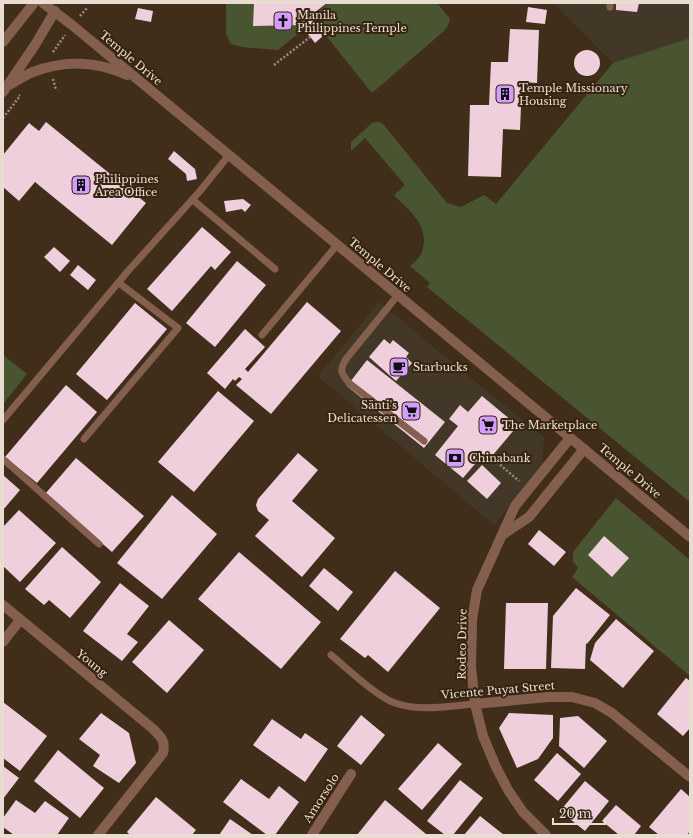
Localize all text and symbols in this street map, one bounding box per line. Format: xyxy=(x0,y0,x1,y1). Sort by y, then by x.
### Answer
place label: Manila Philippines Temple xyxy=(297,8,407,35)
church icon: Manila Philippines Temple xyxy=(272,10,294,32)
street label: Temple Drive xyxy=(97,28,165,88)
place label: Temple Missionary Housing xyxy=(519,81,628,108)
building icon: Temple Missionary Housing xyxy=(494,83,516,105)
place label: Philippines Area Office xyxy=(94,172,159,199)
building icon: Philippines Area Office xyxy=(70,174,92,196)
street label: Temple Drive xyxy=(346,235,414,295)
cafe icon: Starbucks xyxy=(388,356,410,378)
place label: Starbucks xyxy=(413,360,468,374)
place label: Sänti's Delicatessen xyxy=(327,398,397,425)
supermarket icon: Sänti's Delicatessen xyxy=(400,400,422,422)
supermarket icon: The Marketplace xyxy=(477,414,499,436)
place label: The Marketplace xyxy=(502,418,597,432)
street label: Temple Drive xyxy=(596,441,664,501)
bank icon: Chinabank xyxy=(444,447,466,469)
place label: Chinabank xyxy=(469,451,531,465)
street label: Rodeo Drive xyxy=(454,608,470,680)
street label: Young xyxy=(73,646,111,680)
street label: Vicente Puyat Street xyxy=(440,678,556,702)
street label: Amorsolo xyxy=(299,771,342,826)
scale bar xyxy=(553,800,605,826)
text: 20 m xyxy=(559,806,591,821)

